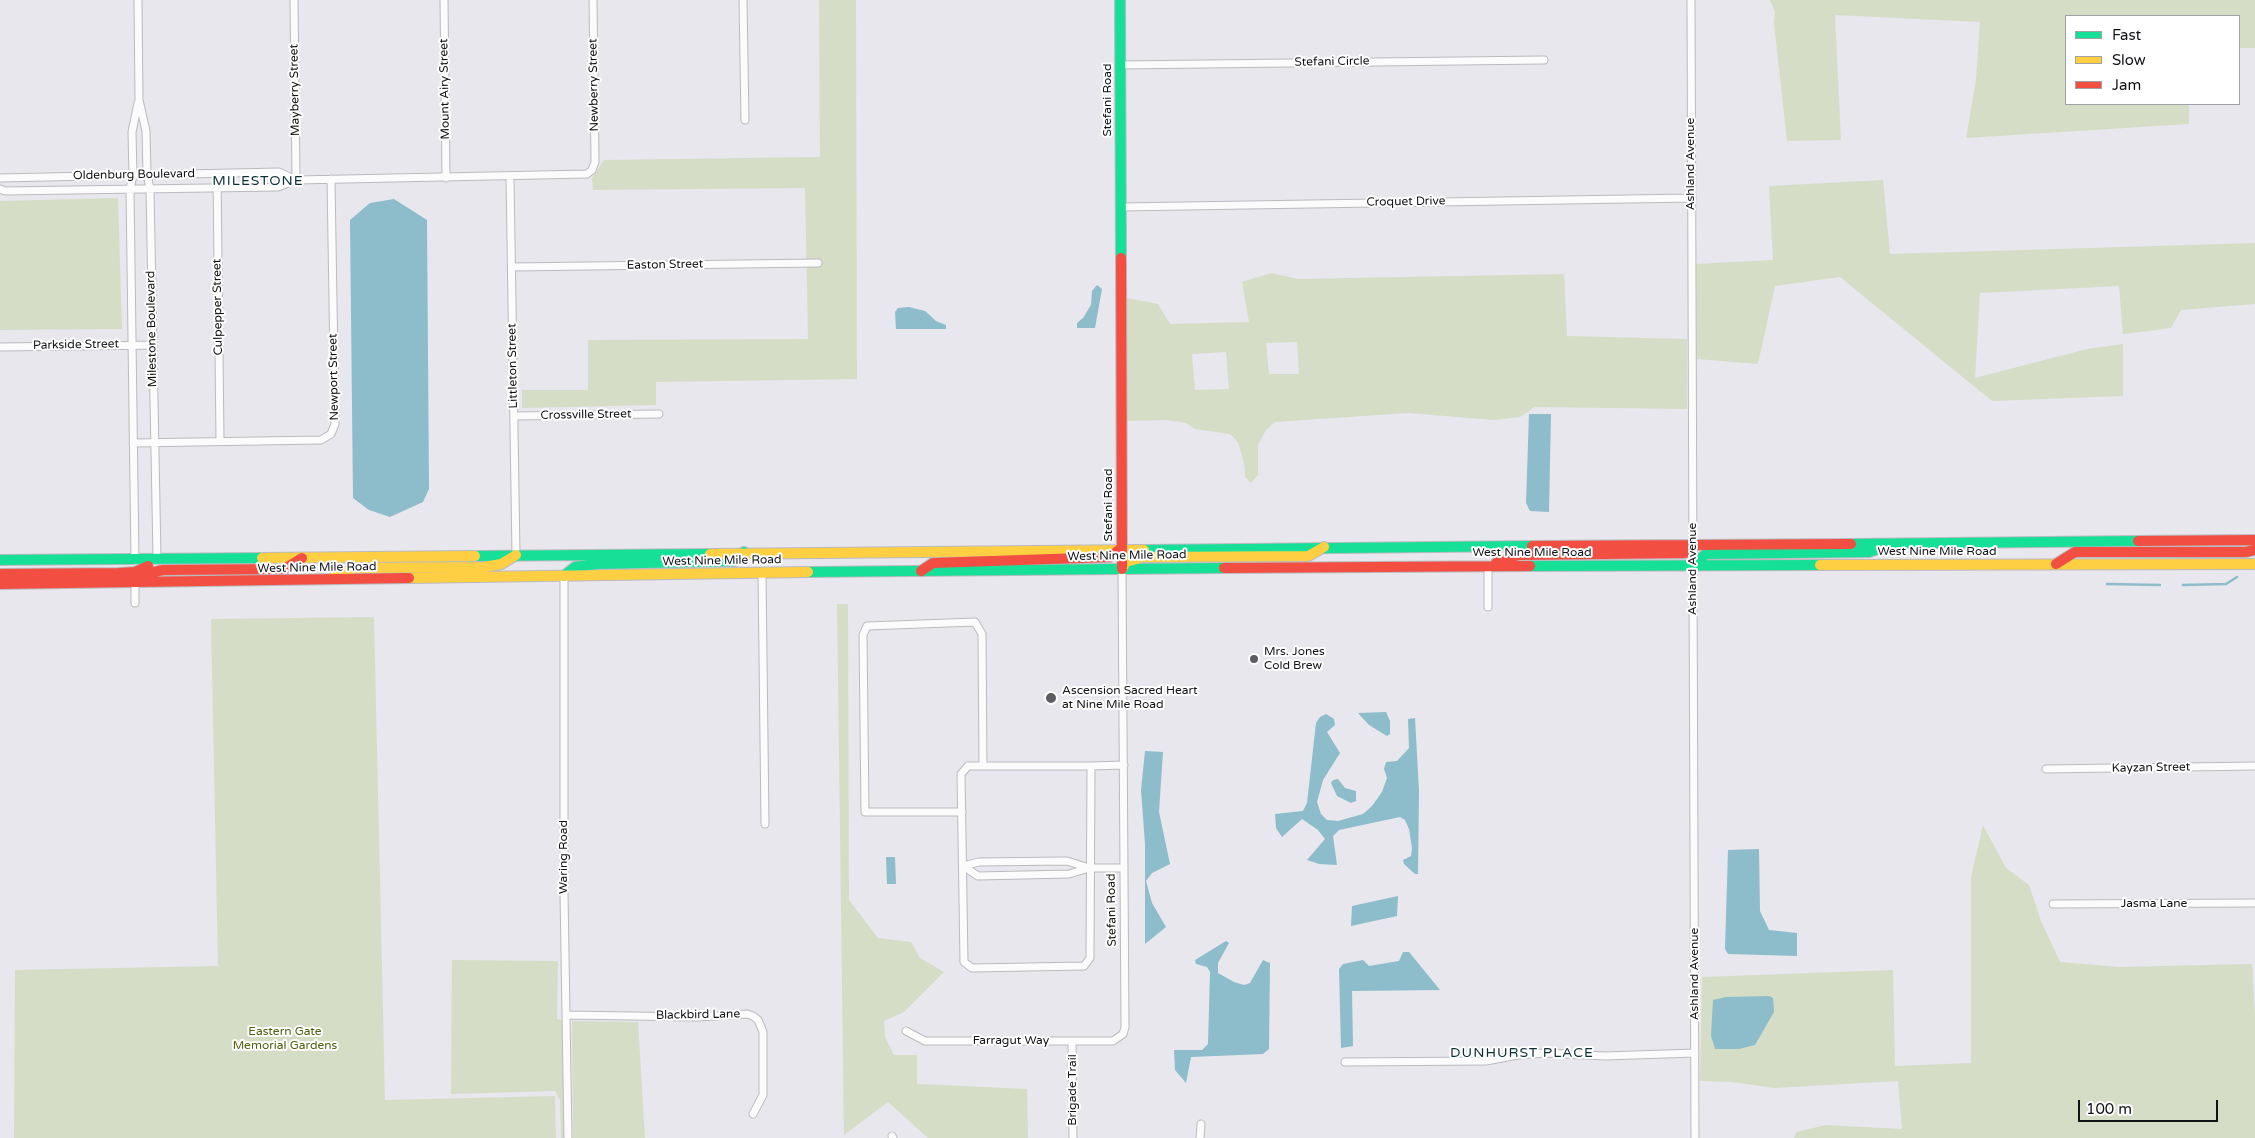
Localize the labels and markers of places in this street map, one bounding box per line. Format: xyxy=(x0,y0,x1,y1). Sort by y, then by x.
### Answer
place label: Mrs. Jones Cold Brew xyxy=(1264,645,1325,673)
marker: Mrs. Jones Cold Brew xyxy=(1248,653,1260,665)
place label: Ascension Sacred Heart at Nine Mile Road xyxy=(1062,684,1198,712)
marker: Ascension Sacred Heart at Nine Mile Road xyxy=(1044,691,1058,705)

